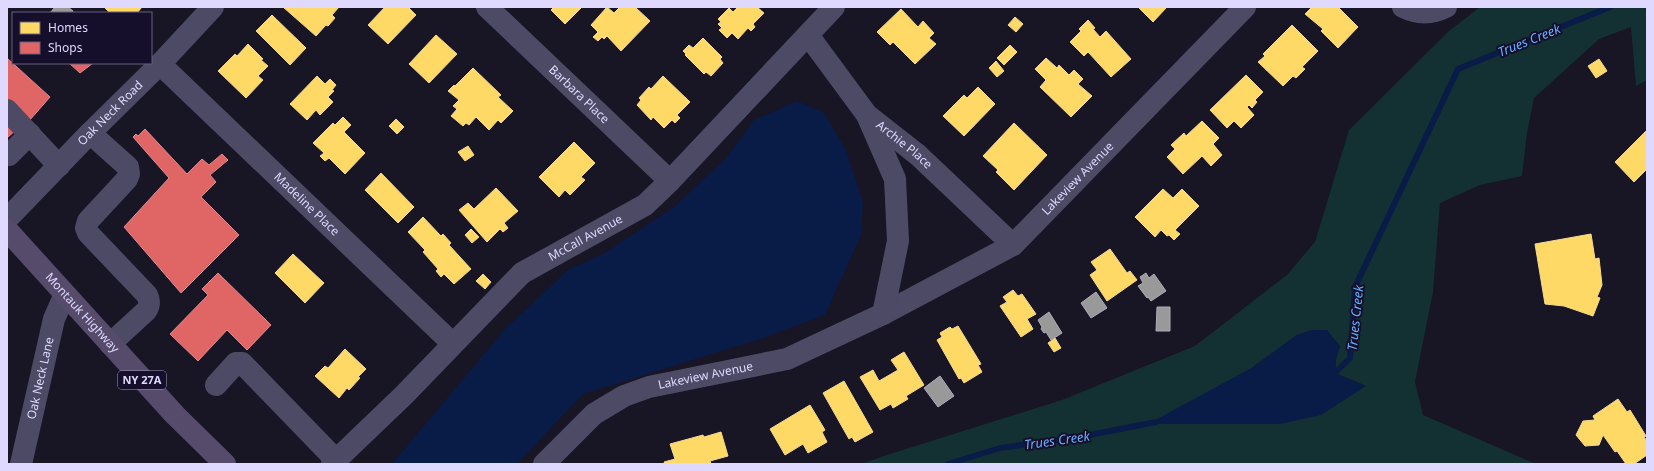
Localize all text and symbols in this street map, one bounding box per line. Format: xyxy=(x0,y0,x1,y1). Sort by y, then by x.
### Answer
legend xyxy=(12,12,152,64)
text: Homes xyxy=(48,19,88,36)
water label: Trues Creek xyxy=(1495,19,1563,61)
text: Shops xyxy=(48,39,83,56)
street label: Barbara Place xyxy=(545,61,614,127)
street label: Oak Neck Road xyxy=(74,77,146,149)
street label: Archie Place xyxy=(873,116,937,173)
street label: Lakeview Avenue xyxy=(1038,138,1117,219)
street label: Madeline Place xyxy=(271,168,344,240)
street label: McCall Avenue xyxy=(545,210,626,265)
street label: Montauk Highway xyxy=(42,269,124,357)
water label: Trues Creek xyxy=(1343,284,1367,352)
street label: Oak Neck Lane xyxy=(22,335,58,421)
street label: Lakeview Avenue xyxy=(657,357,755,393)
road number: NY 27A xyxy=(118,371,166,389)
water label: Trues Creek xyxy=(1023,426,1091,454)

